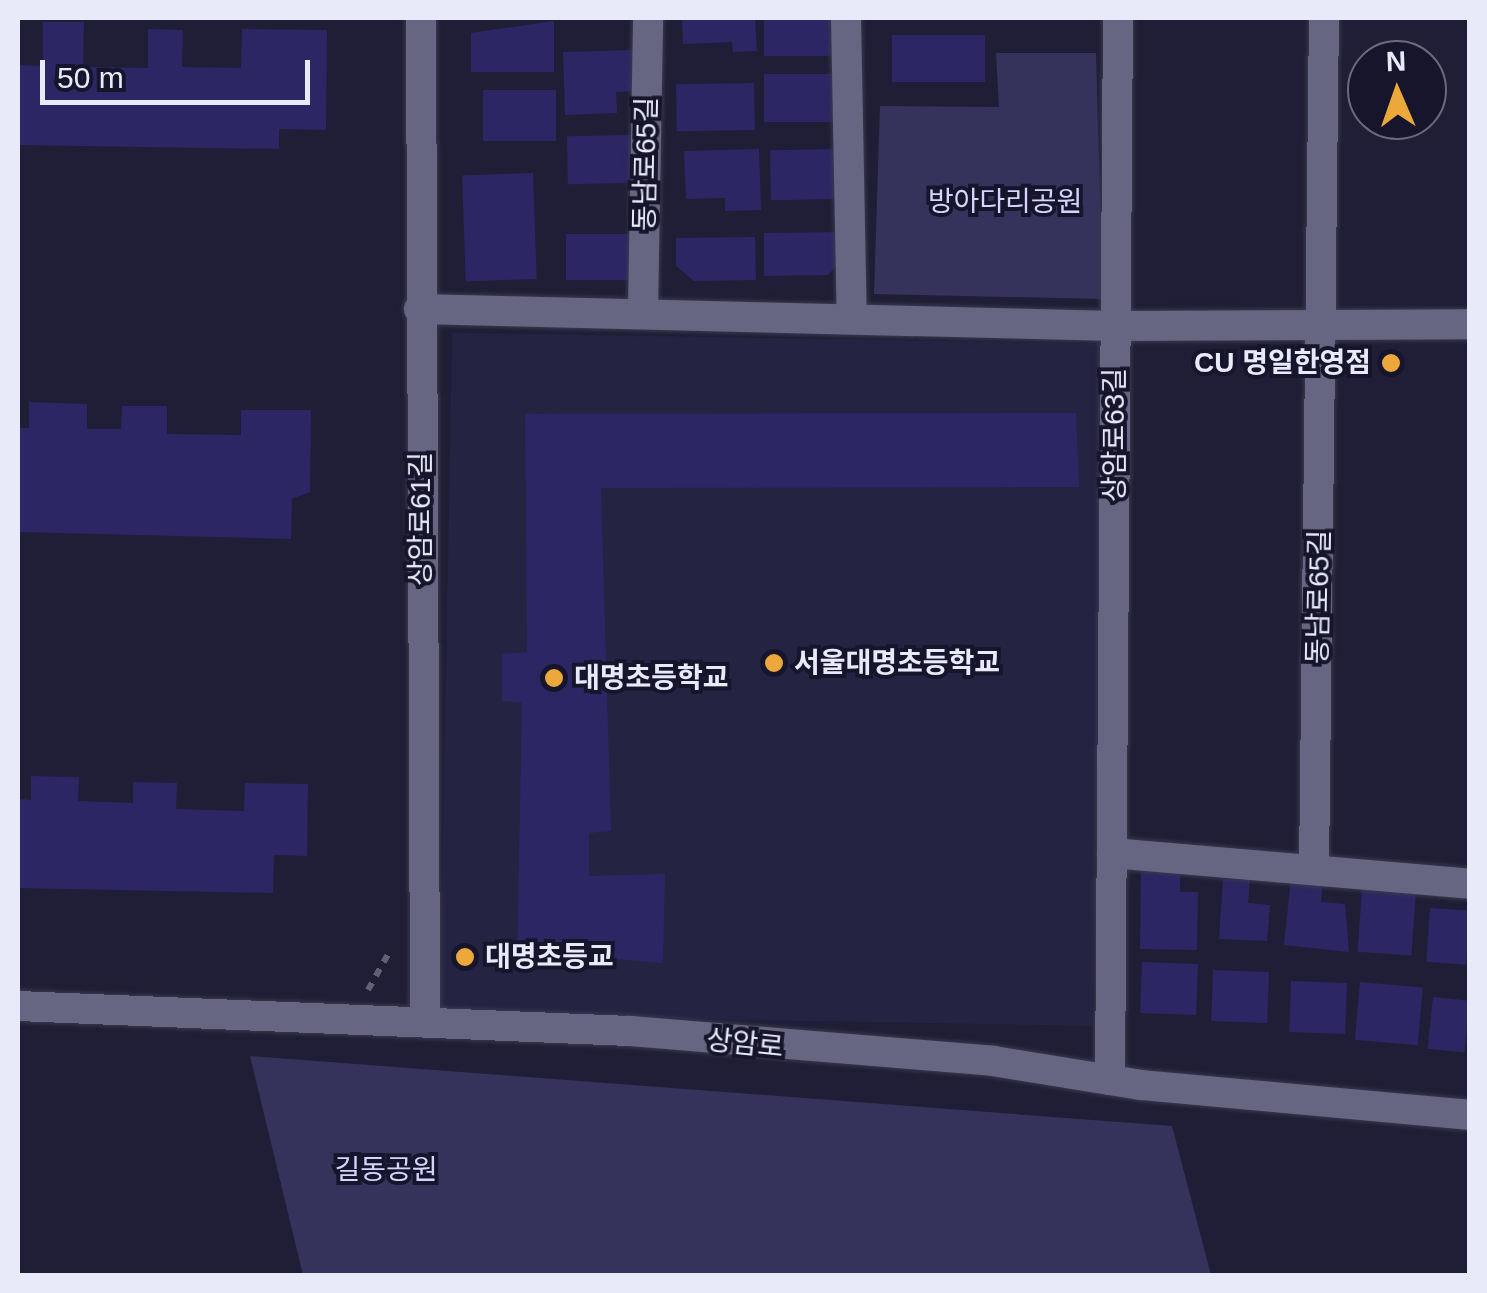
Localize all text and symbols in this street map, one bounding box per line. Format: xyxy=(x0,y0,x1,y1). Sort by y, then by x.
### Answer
scale bar xyxy=(45,40,315,102)
north arrow xyxy=(1347,40,1447,140)
text: N xyxy=(1385,46,1407,77)
text: 50 m xyxy=(57,61,124,94)
street label: 동남로65길 xyxy=(628,97,664,231)
park label: 방아다리공원 xyxy=(928,185,1082,219)
place label: CU 명일한영점 xyxy=(1194,346,1371,380)
marker: CU 명일한영점 xyxy=(1380,352,1402,374)
street label: 상암로63길 xyxy=(1098,368,1132,502)
street label: 상암로61길 xyxy=(404,452,438,586)
street label: 동남로65길 xyxy=(1301,530,1337,664)
place label: 서울대명초등학교 xyxy=(794,646,1000,680)
marker: 서울대명초등학교 xyxy=(763,652,785,674)
place label: 대명초등학교 xyxy=(574,661,729,695)
marker: 대명초등학교 xyxy=(543,667,565,689)
place label: 대명초등교 xyxy=(485,940,614,974)
marker: 대명초등교 xyxy=(454,946,476,968)
street label: 상암로 xyxy=(705,1023,785,1065)
park label: 길동공원 xyxy=(334,1153,438,1187)

